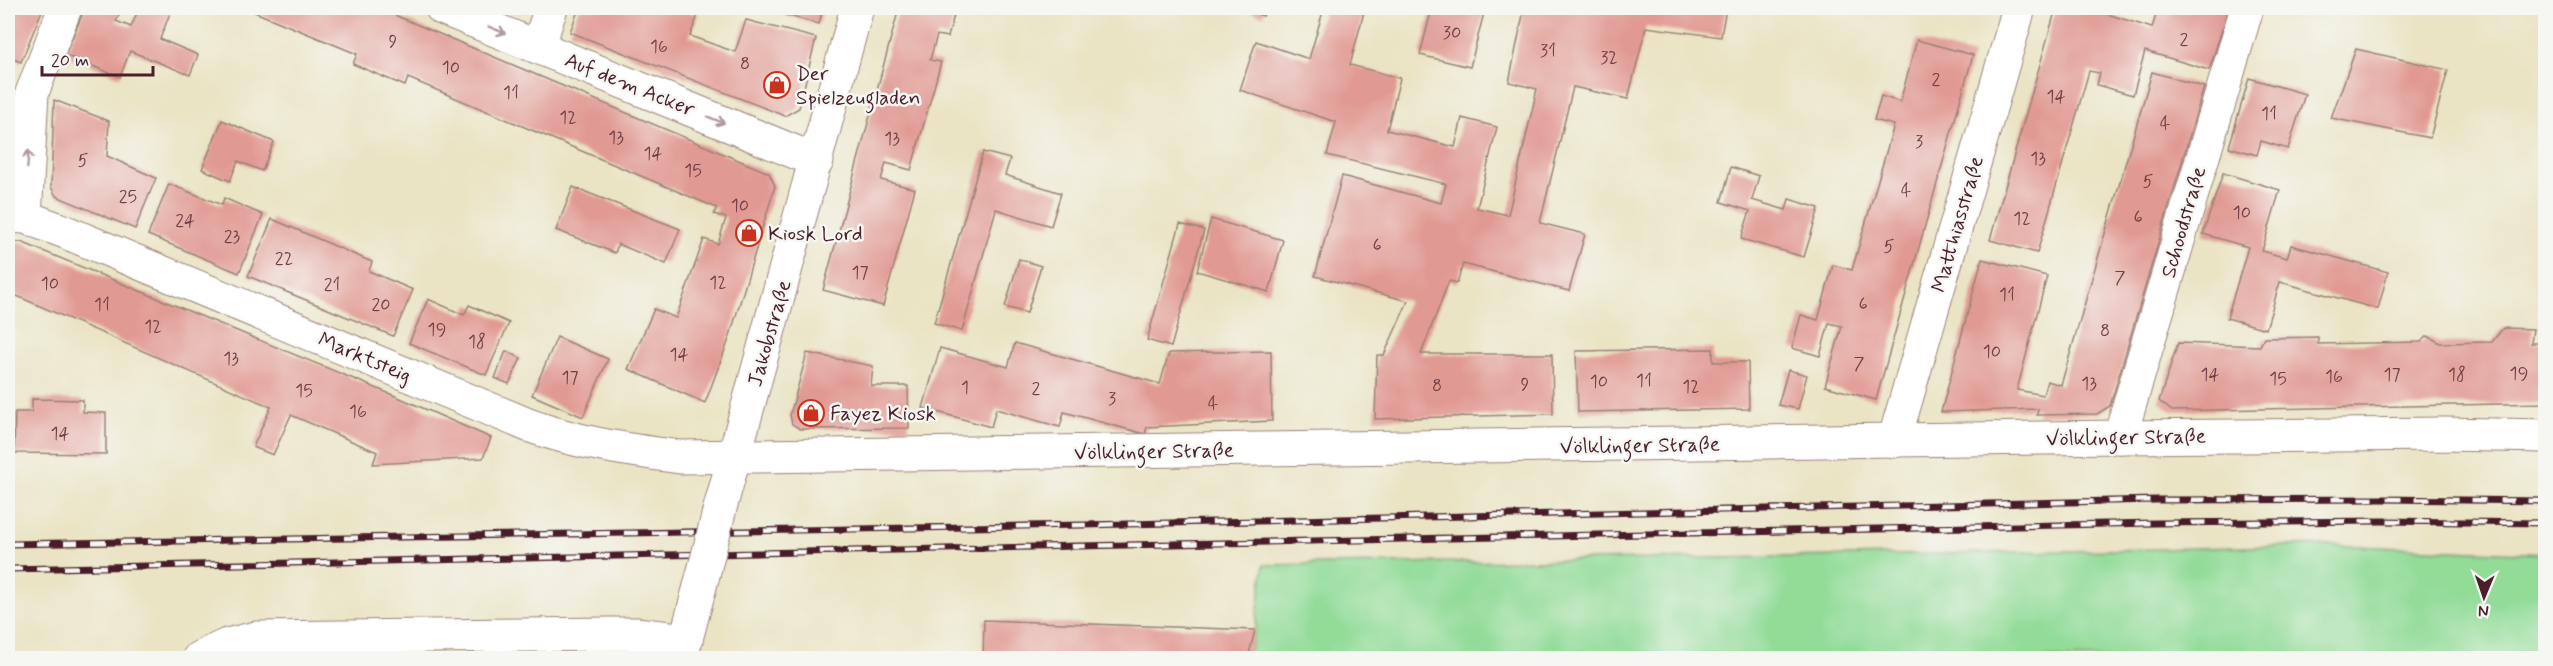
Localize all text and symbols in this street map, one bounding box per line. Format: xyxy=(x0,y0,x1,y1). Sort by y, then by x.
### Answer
house number: 30 xyxy=(1443,21,1461,45)
one-way arrow xyxy=(487,25,505,36)
house number: 2 xyxy=(2180,28,2189,52)
house number: 9 xyxy=(389,30,398,54)
house number: 16 xyxy=(650,35,668,59)
scale bar xyxy=(42,39,153,77)
house number: 31 xyxy=(1540,39,1556,63)
street label: Auf dem Acker xyxy=(560,46,699,124)
house number: 32 xyxy=(1600,46,1618,70)
text: 20 m xyxy=(51,49,89,73)
house number: 8 xyxy=(740,52,750,76)
house number: 10 xyxy=(442,56,460,80)
place label: Der Spielzeugladen xyxy=(796,60,921,114)
house number: 2 xyxy=(1932,68,1941,92)
shop icon: Der Spielzeugladen xyxy=(762,70,792,100)
house number: 11 xyxy=(503,81,519,105)
house number: 14 xyxy=(2047,85,2066,109)
house number: 11 xyxy=(2261,102,2277,126)
house number: 12 xyxy=(559,106,577,130)
house number: 4 xyxy=(2160,112,2170,136)
one-way arrow xyxy=(706,115,724,126)
house number: 13 xyxy=(608,126,624,150)
house number: 13 xyxy=(884,127,900,151)
house number: 3 xyxy=(1915,130,1923,154)
house number: 14 xyxy=(644,142,663,166)
house number: 13 xyxy=(2030,147,2046,171)
one-way arrow xyxy=(23,149,34,169)
house number: 5 xyxy=(78,149,89,173)
street label: Matthiasstraße xyxy=(1925,153,1991,296)
house number: 15 xyxy=(684,159,702,183)
street label: Schoodstraße xyxy=(2155,163,2213,281)
house number: 5 xyxy=(2143,170,2154,194)
house number: 4 xyxy=(1901,179,1911,203)
house number: 25 xyxy=(119,185,137,209)
house number: 10 xyxy=(731,194,749,218)
house number: 10 xyxy=(2233,201,2251,225)
house number: 6 xyxy=(2133,205,2143,229)
house number: 12 xyxy=(2013,207,2031,231)
house number: 24 xyxy=(175,209,195,233)
shop icon: Kiosk Lord xyxy=(734,218,764,248)
place label: Kiosk Lord xyxy=(768,220,863,248)
house number: 23 xyxy=(224,225,241,249)
house number: 6 xyxy=(1372,233,1382,257)
house number: 5 xyxy=(1884,235,1895,259)
house number: 22 xyxy=(275,247,293,271)
house number: 17 xyxy=(851,261,869,285)
house number: 7 xyxy=(2115,266,2126,290)
house number: 12 xyxy=(709,271,727,295)
house number: 10 xyxy=(41,272,59,296)
house number: 21 xyxy=(324,273,340,297)
street label: Jakobstraße xyxy=(741,277,799,390)
house number: 11 xyxy=(1999,283,2015,307)
house number: 6 xyxy=(1858,292,1868,316)
house number: 11 xyxy=(94,293,110,317)
house number: 20 xyxy=(371,293,391,317)
house number: 12 xyxy=(144,315,162,339)
house number: 19 xyxy=(428,318,446,342)
house number: 8 xyxy=(2100,319,2110,343)
street label: Marktsteig xyxy=(314,326,416,390)
house number: 18 xyxy=(468,330,486,354)
house number: 10 xyxy=(1983,340,2001,364)
house number: 14 xyxy=(670,343,689,367)
house number: 13 xyxy=(223,347,239,371)
house number: 7 xyxy=(1854,352,1865,376)
house number: 19 xyxy=(2510,362,2528,386)
house number: 14 xyxy=(2201,363,2220,387)
house number: 17 xyxy=(2383,363,2401,387)
house number: 18 xyxy=(2448,363,2466,387)
house number: 16 xyxy=(2325,365,2343,389)
house number: 17 xyxy=(561,366,579,390)
house number: 15 xyxy=(2269,367,2287,391)
house number: 11 xyxy=(1636,369,1652,393)
house number: 10 xyxy=(1590,370,1608,394)
house number: 13 xyxy=(2081,372,2097,396)
house number: 9 xyxy=(1521,373,1530,397)
house number: 8 xyxy=(1432,374,1442,398)
house number: 12 xyxy=(1682,375,1700,399)
house number: 1 xyxy=(961,376,969,400)
house number: 2 xyxy=(1032,377,1041,401)
house number: 15 xyxy=(295,379,313,403)
house number: 3 xyxy=(1108,387,1116,411)
house number: 4 xyxy=(1208,392,1218,416)
shop icon: Fayez Kiosk xyxy=(796,398,826,428)
house number: 16 xyxy=(349,400,367,424)
place label: Fayez Kiosk xyxy=(830,400,936,428)
house number: 14 xyxy=(51,422,70,446)
street label: Völklinger Straße xyxy=(2046,423,2206,455)
street label: Völklinger Straße xyxy=(1560,431,1720,463)
street label: Völklinger Straße xyxy=(1074,437,1234,469)
north arrow xyxy=(2454,567,2514,627)
text: N xyxy=(2478,600,2489,621)

